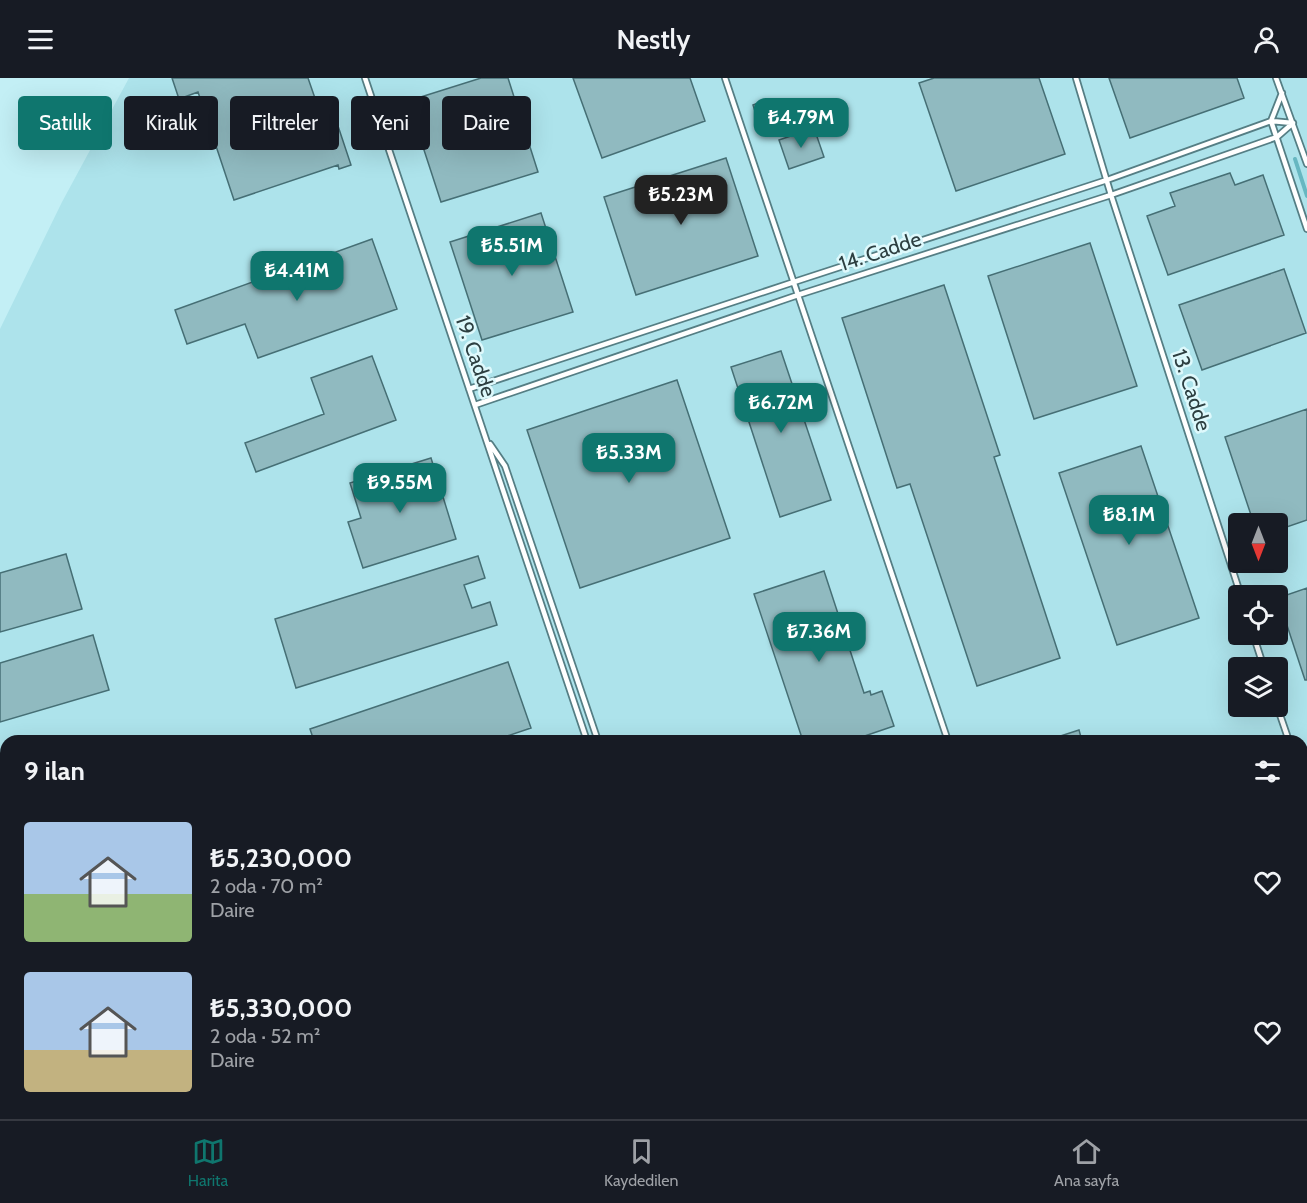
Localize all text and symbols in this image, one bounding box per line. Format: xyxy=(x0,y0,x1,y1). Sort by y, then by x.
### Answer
icon: menu xyxy=(24,23,57,56)
text: Nestly xyxy=(617,23,690,56)
icon: person xyxy=(1250,23,1283,56)
chip: Satılık xyxy=(18,96,112,150)
chip: Kiralık xyxy=(124,96,218,150)
chip: Filtreler xyxy=(230,96,339,150)
chip: Yeni xyxy=(351,96,430,150)
chip: Daire xyxy=(442,96,531,150)
pin: ₺4.79M xyxy=(752,98,850,149)
text: ₺4.79M xyxy=(768,105,834,129)
pin: ₺5.23M xyxy=(632,175,730,226)
text: ₺5.23M xyxy=(648,182,714,206)
pin: ₺5.51M xyxy=(463,226,561,277)
street label: 14. Cadde xyxy=(836,226,924,276)
text: ₺5.51M xyxy=(481,233,543,257)
pin: ₺4.41M xyxy=(248,251,346,302)
text: ₺4.41M xyxy=(264,258,330,282)
street label: 19. Cadde xyxy=(450,312,502,400)
street label: 13. Cadde xyxy=(1167,346,1217,434)
pin: ₺6.72M xyxy=(732,383,830,434)
text: ₺6.72M xyxy=(748,390,814,414)
pin: ₺5.33M xyxy=(580,433,678,484)
text: ₺5.33M xyxy=(596,440,662,464)
pin: ₺9.55M xyxy=(351,463,449,514)
text: ₺9.55M xyxy=(367,470,433,494)
pin: ₺8.1M xyxy=(1087,495,1171,546)
text: ₺8.1M xyxy=(1103,502,1155,526)
north arrow xyxy=(1228,513,1288,573)
map controls xyxy=(1228,513,1288,717)
button: locate xyxy=(1228,585,1288,645)
pin: ₺7.36M xyxy=(770,612,868,663)
text: ₺7.36M xyxy=(787,619,851,643)
button: layers xyxy=(1228,657,1288,717)
text: 9 ilan xyxy=(24,755,85,787)
icon: filters xyxy=(1251,755,1284,788)
text: ₺5,230,000 xyxy=(210,842,352,874)
icon: home xyxy=(72,846,144,918)
icon: heart xyxy=(1251,866,1284,899)
text: 2 oda · 70 m² xyxy=(210,874,323,898)
text: Daire xyxy=(210,898,255,922)
text: ₺5,330,000 xyxy=(210,992,352,1024)
icon: home xyxy=(72,996,144,1068)
icon: heart xyxy=(1251,1016,1284,1049)
text: 2 oda · 52 m² xyxy=(210,1024,320,1048)
text: Daire xyxy=(210,1048,255,1072)
tab: Harita xyxy=(188,1135,228,1190)
tab: Kaydedilen xyxy=(604,1135,678,1190)
tab: Ana sayfa xyxy=(1054,1135,1119,1190)

